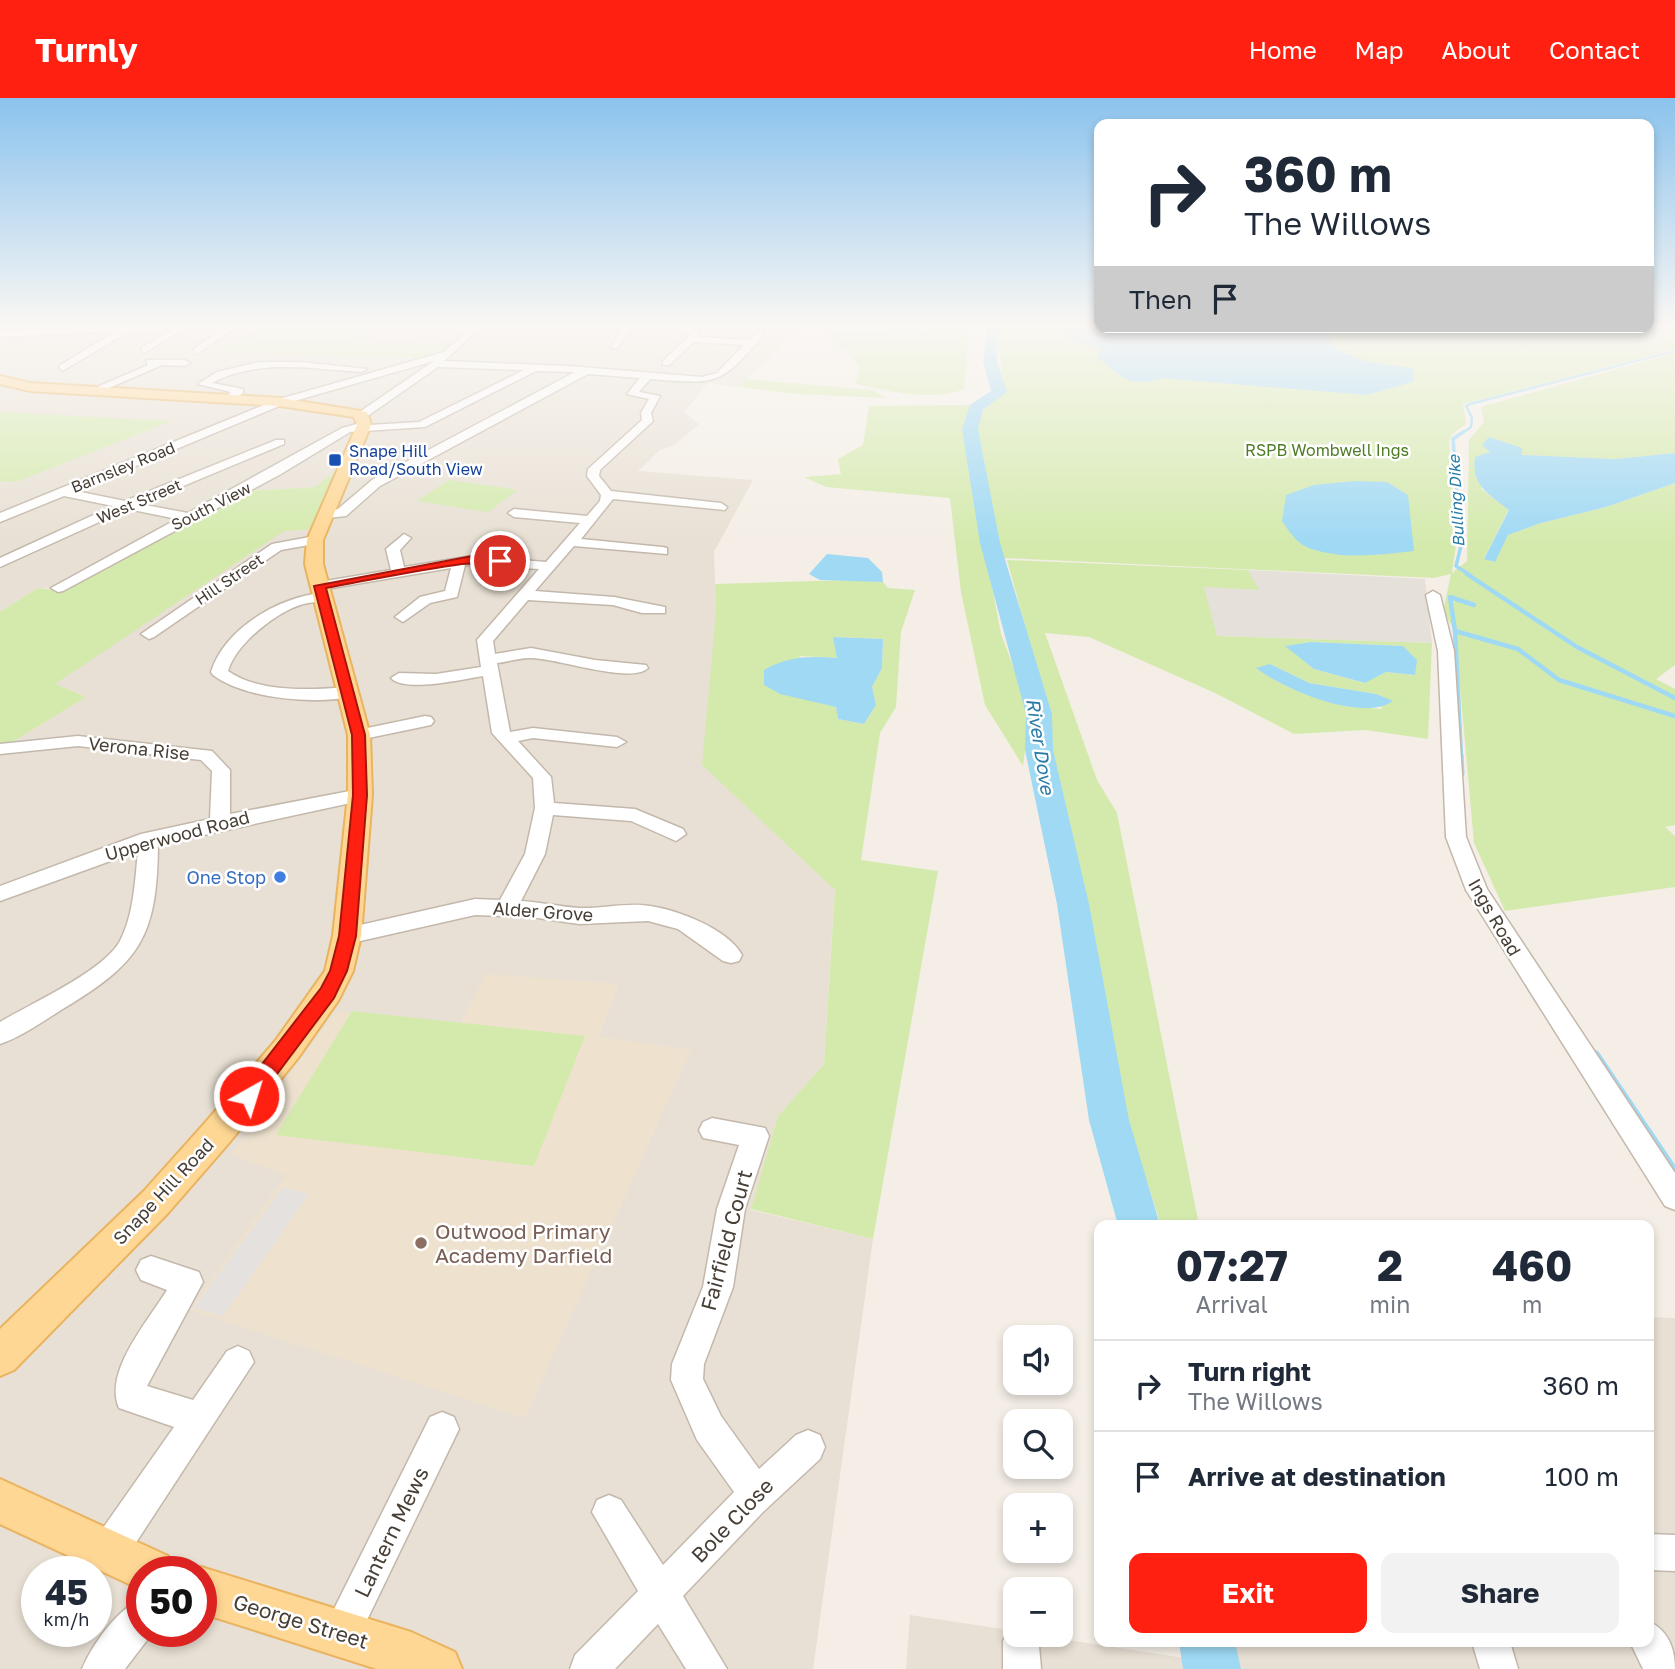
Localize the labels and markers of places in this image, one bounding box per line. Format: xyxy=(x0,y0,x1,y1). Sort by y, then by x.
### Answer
place label: Snape Hill Road/South View xyxy=(349,441,483,479)
marker: Snape Hill Road/South View xyxy=(327,452,343,468)
pin xyxy=(470,531,530,591)
place label: One Stop xyxy=(186,866,266,888)
marker: One Stop xyxy=(272,869,288,885)
place label: Outwood Primary Academy Darfield xyxy=(435,1218,613,1268)
marker: Outwood Primary Academy Darfield xyxy=(413,1235,429,1251)

